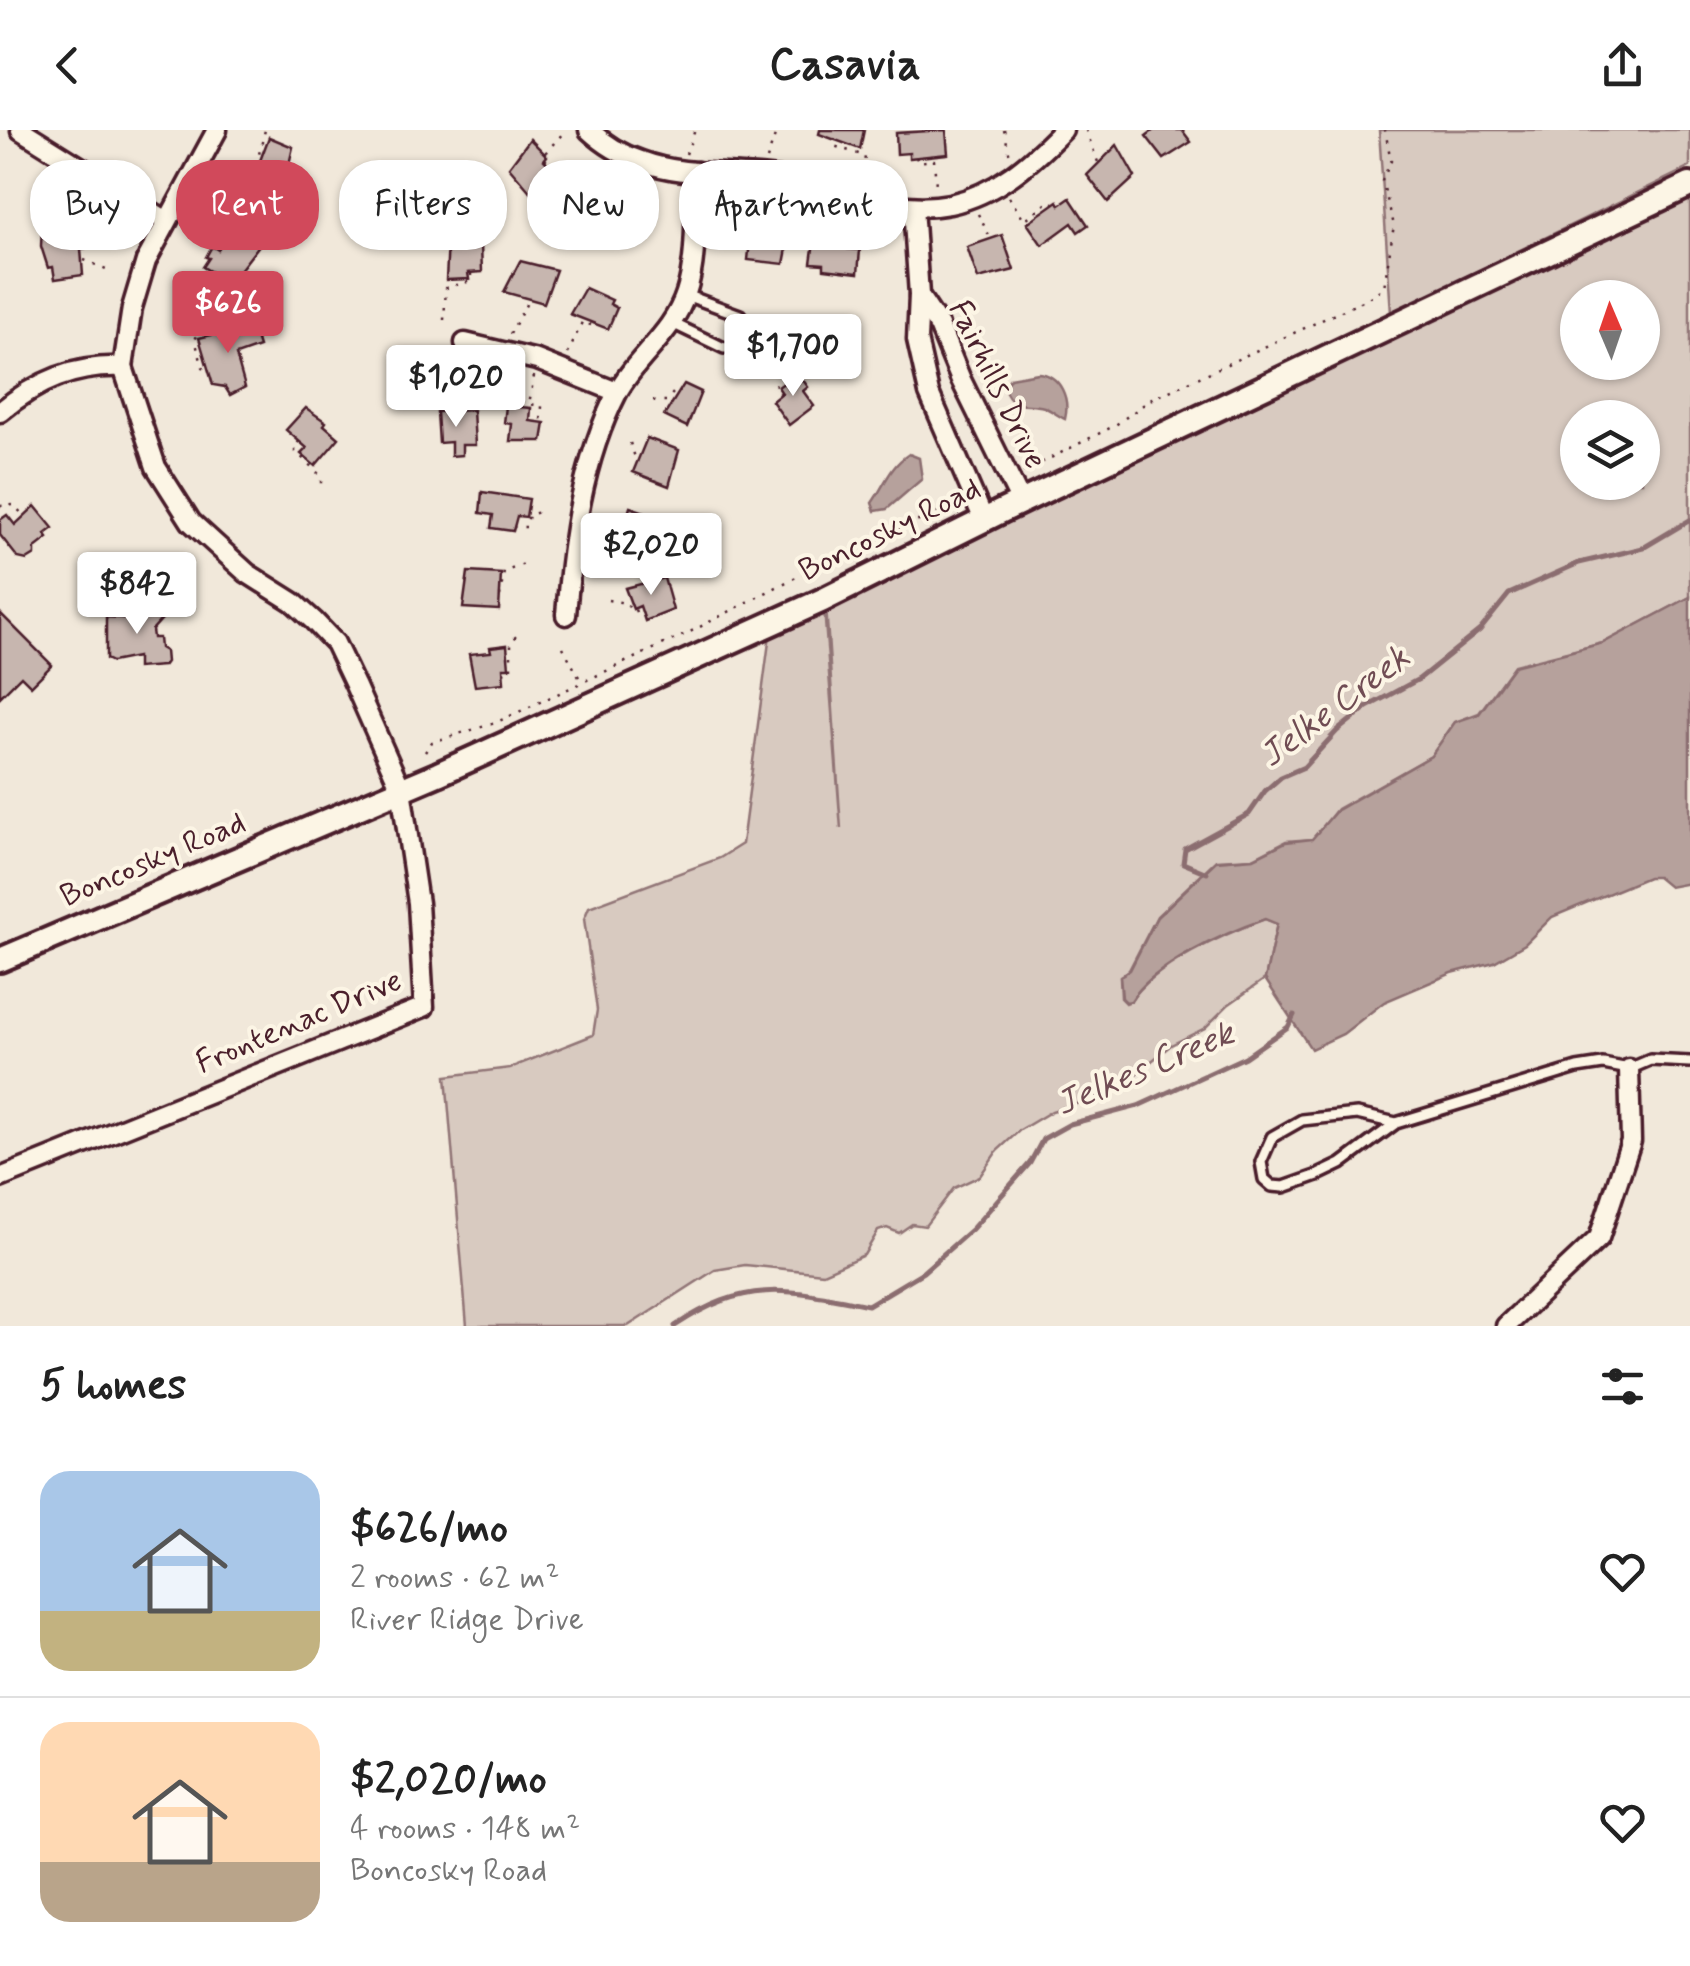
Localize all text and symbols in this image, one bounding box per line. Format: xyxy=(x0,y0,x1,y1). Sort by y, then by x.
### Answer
text: Casavia xyxy=(769,36,921,95)
icon: back xyxy=(40,38,95,93)
icon: share xyxy=(1595,38,1650,93)
chip: Buy xyxy=(30,160,156,250)
chip: Rent xyxy=(176,160,319,250)
chip: Filters xyxy=(339,160,507,250)
chip: New xyxy=(527,160,659,250)
chip: Apartment xyxy=(679,160,908,250)
pin: $626 xyxy=(169,271,287,356)
north arrow xyxy=(1560,280,1660,380)
map controls xyxy=(1560,280,1660,500)
text: $626 xyxy=(194,282,262,324)
street label: Fairhills Drive xyxy=(938,294,1056,476)
pin: $1,700 xyxy=(712,314,874,399)
text: $1,700 xyxy=(746,325,840,367)
pin: $1,020 xyxy=(375,345,537,430)
text: $1,020 xyxy=(408,356,504,398)
button: layers xyxy=(1560,400,1660,500)
street label: Boncosky Road xyxy=(792,468,988,592)
pin: $2,020 xyxy=(570,513,732,598)
text: $2,020 xyxy=(603,524,699,566)
pin: $842 xyxy=(78,552,196,637)
text: $842 xyxy=(99,563,175,605)
water label: Jelke Creek xyxy=(1251,636,1419,778)
street label: Boncosky Road xyxy=(54,802,252,918)
street label: Frontenac Drive xyxy=(190,960,408,1084)
water label: Jelkes Creek xyxy=(1049,1010,1243,1127)
text: 5 homes xyxy=(40,1359,186,1414)
icon: filters xyxy=(1595,1359,1650,1414)
text: $626/mo xyxy=(350,1502,508,1557)
icon: home xyxy=(120,1511,240,1631)
icon: heart xyxy=(1595,1544,1650,1599)
text: 2 rooms · 62 m² xyxy=(350,1557,559,1599)
text: River Ridge Drive xyxy=(350,1599,584,1641)
text: $2,020/mo xyxy=(350,1753,547,1808)
icon: home xyxy=(120,1762,240,1882)
icon: heart xyxy=(1595,1795,1650,1850)
text: 4 rooms · 148 m² xyxy=(350,1808,580,1850)
text: Boncosky Road xyxy=(350,1850,547,1892)

